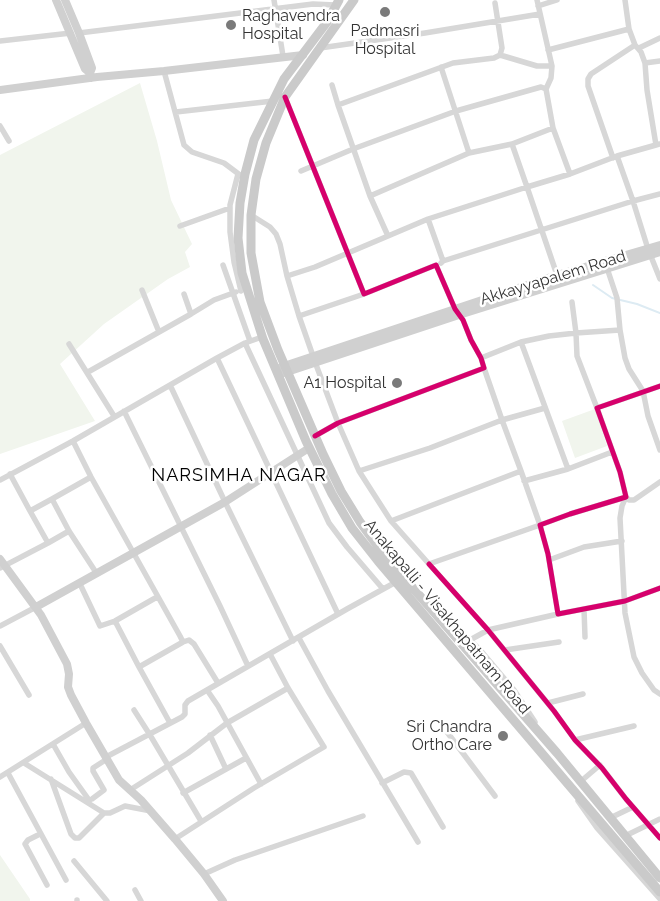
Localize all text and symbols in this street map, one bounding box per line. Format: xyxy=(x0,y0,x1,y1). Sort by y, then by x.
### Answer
marker: Padmasri Hospital xyxy=(378,5,392,19)
place label: Raghavendra Hospital xyxy=(242,6,340,44)
marker: Raghavendra Hospital xyxy=(224,18,238,32)
place label: Padmasri Hospital xyxy=(351,21,419,59)
street label: Akkayyapalem Road xyxy=(478,247,628,309)
place label: A1 Hospital xyxy=(304,373,386,393)
marker: A1 Hospital xyxy=(390,376,404,390)
district label: NARSIMHA NAGAR xyxy=(150,465,328,487)
street label: Anakapalli - Visakhapatnam Road xyxy=(360,516,534,718)
place label: Sri Chandra Ortho Care xyxy=(406,717,492,755)
marker: Sri Chandra Ortho Care xyxy=(496,729,510,743)

